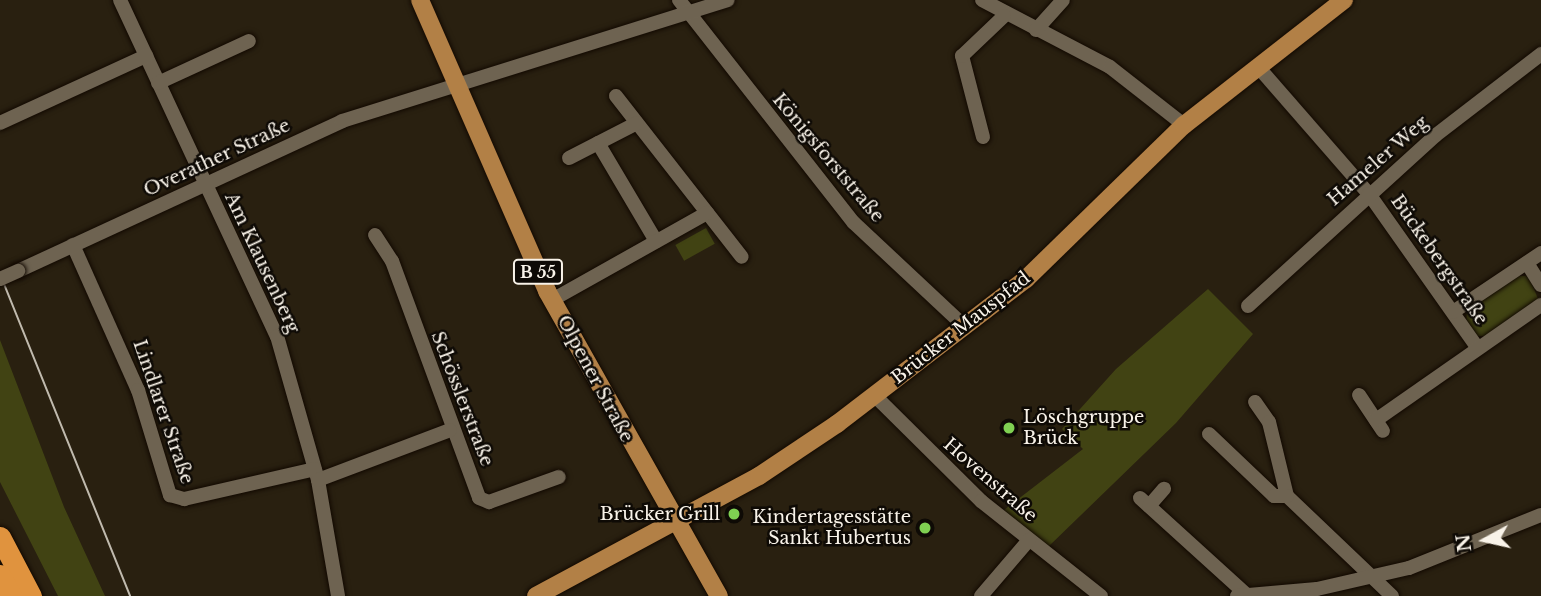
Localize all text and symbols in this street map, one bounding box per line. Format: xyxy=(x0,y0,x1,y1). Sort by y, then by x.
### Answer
street label: Königsforststraße xyxy=(768,89,888,227)
street label: Hameler Weg xyxy=(1323,111,1433,211)
street label: Overather Straße xyxy=(140,115,294,201)
street label: Am Klausenberg xyxy=(220,189,304,337)
street label: Bückebergstraße xyxy=(1386,191,1492,329)
road number: B 55 xyxy=(512,260,564,284)
street label: Brücker Mauspfad xyxy=(887,267,1035,389)
street label: Olpener Straße xyxy=(552,312,638,446)
street label: Schösslerstraße xyxy=(426,329,498,469)
street label: Lindlarer Straße xyxy=(128,337,198,487)
place label: Löschgruppe Brück xyxy=(1023,407,1144,450)
marker: Löschgruppe Brück xyxy=(1001,420,1017,436)
street label: Hovenstraße xyxy=(939,433,1041,527)
place label: Brücker Grill xyxy=(599,503,720,525)
north arrow xyxy=(1450,505,1520,575)
marker: Brücker Grill xyxy=(726,506,742,522)
place label: Kindertagesstätte Sankt Hubertus xyxy=(753,507,911,550)
marker: Kindertagesstätte Sankt Hubertus xyxy=(917,520,933,536)
text: N xyxy=(1451,533,1476,553)

